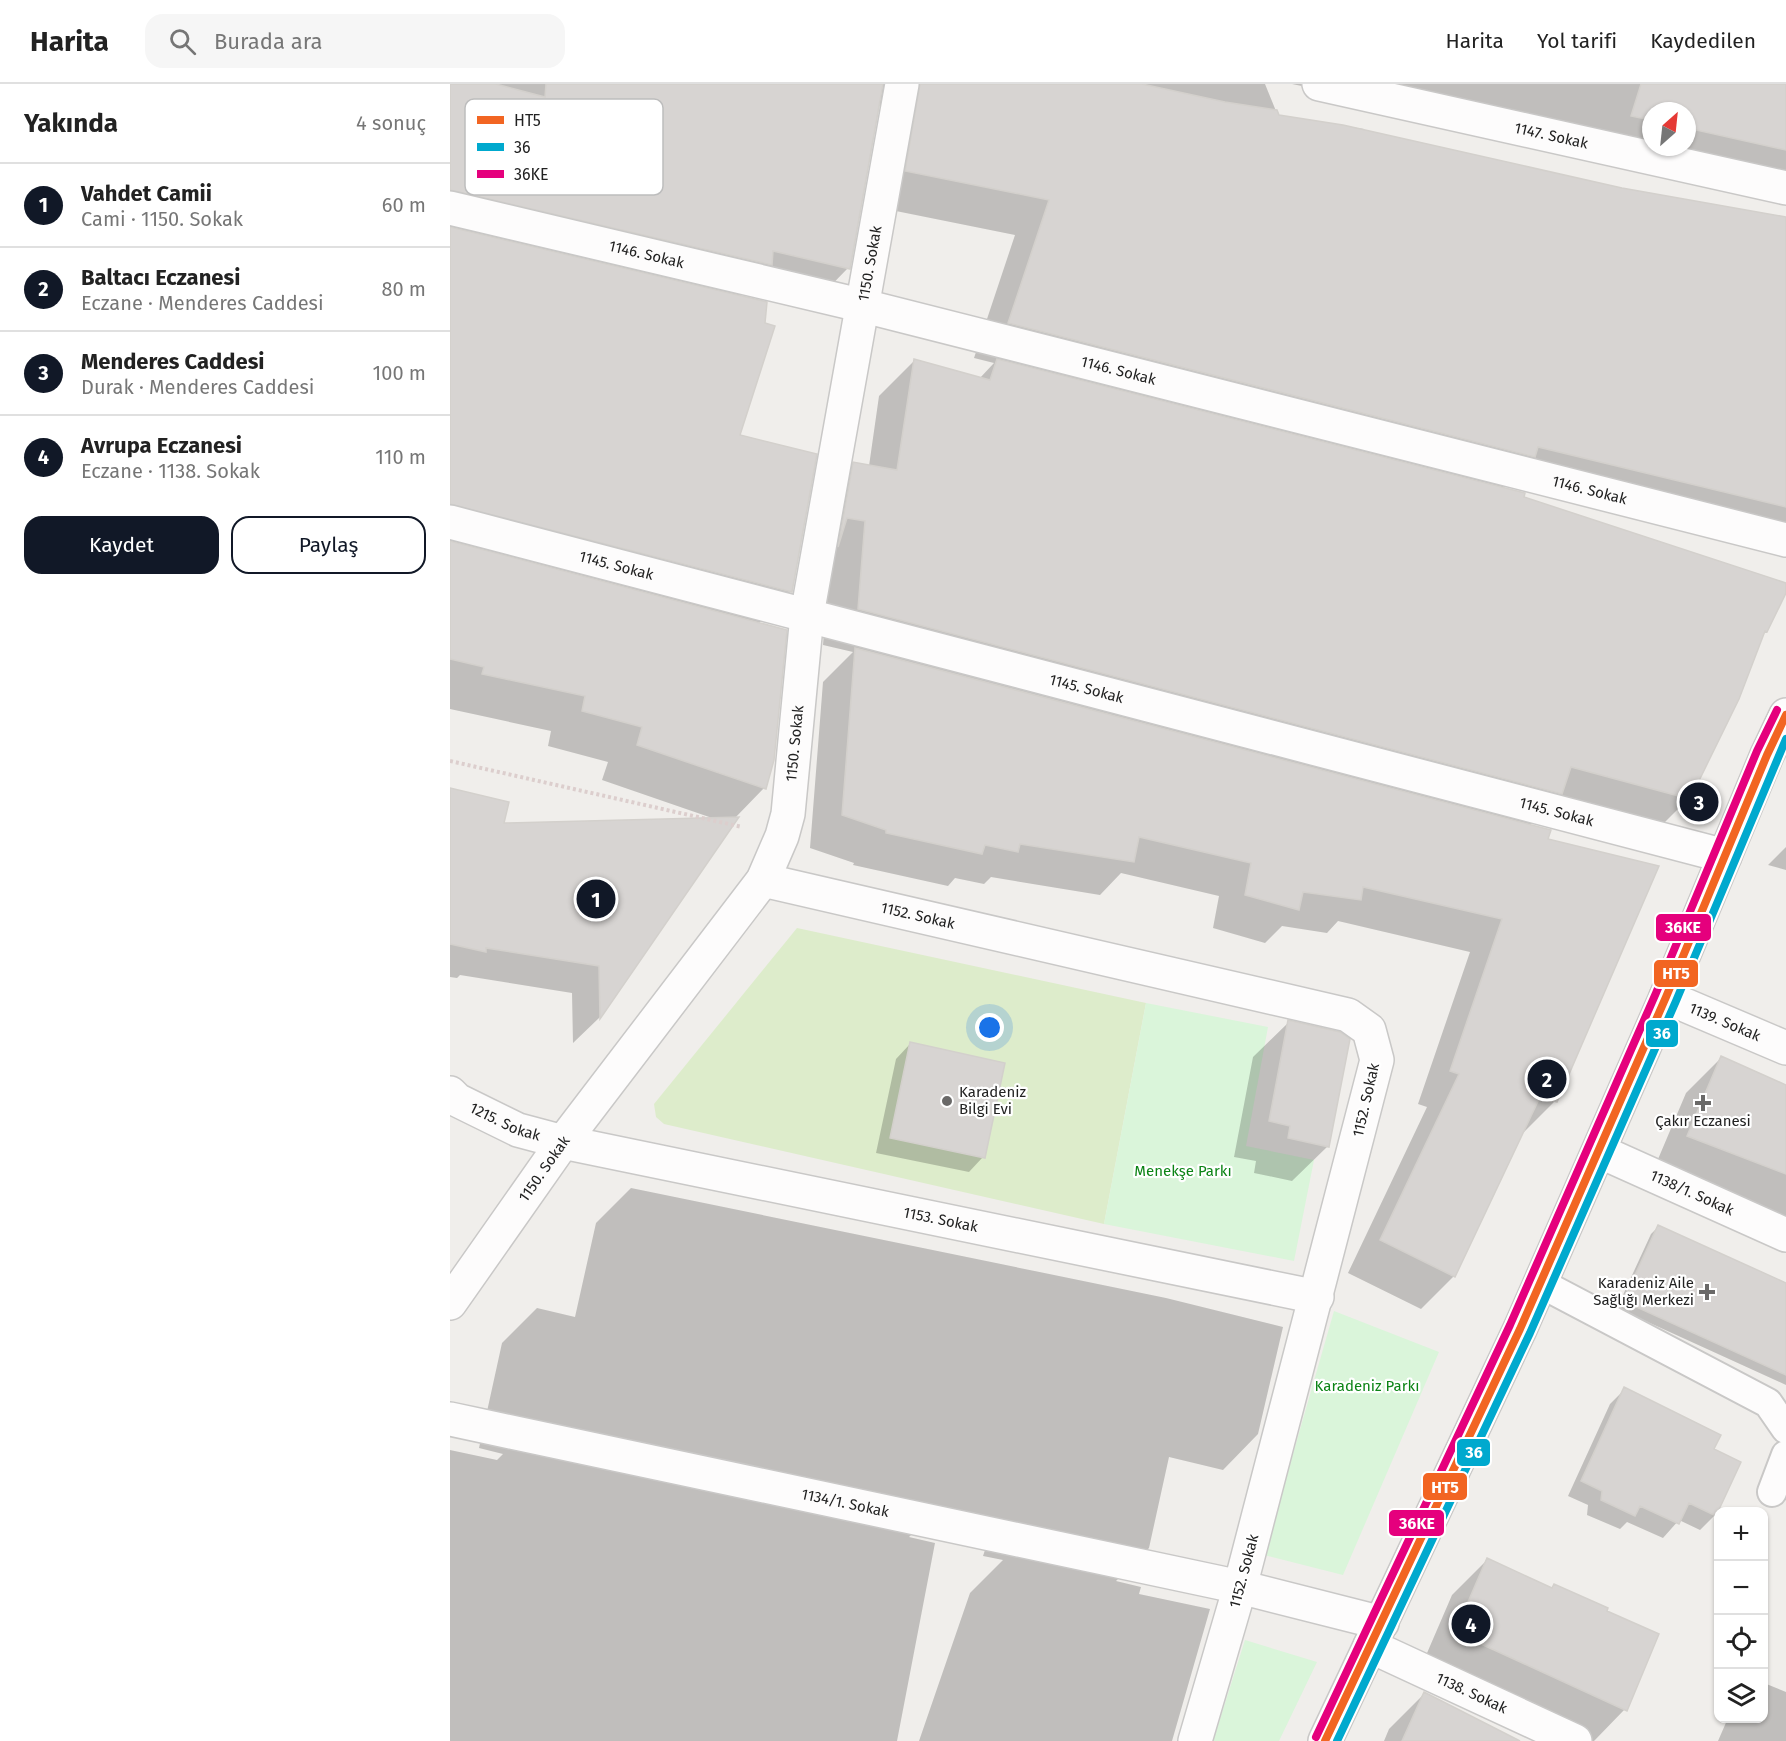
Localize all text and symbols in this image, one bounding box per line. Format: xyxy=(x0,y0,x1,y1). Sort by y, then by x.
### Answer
search box xyxy=(145,14,565,68)
text: Harita xyxy=(30,25,109,58)
icon: search xyxy=(166,25,199,58)
text: Burada ara xyxy=(214,28,322,55)
text: Harita xyxy=(1445,28,1504,54)
text: Yol tarifi xyxy=(1537,28,1617,54)
text: Kaydedilen xyxy=(1650,28,1756,54)
legend xyxy=(465,99,663,195)
north arrow xyxy=(1642,102,1696,156)
text: Yakında xyxy=(24,108,118,139)
text: 4 sonuç xyxy=(356,111,426,135)
text: HT5 xyxy=(514,111,541,130)
street label: 1147. Sokak xyxy=(1513,119,1590,153)
text: 36 xyxy=(514,138,531,157)
text: 36KE xyxy=(514,165,549,184)
text: Vahdet Camii xyxy=(81,180,212,207)
text: 1 xyxy=(39,193,48,217)
text: 60 m xyxy=(382,193,426,217)
text: Cami · 1150. Sokak xyxy=(81,207,243,231)
street label: 1150. Sokak xyxy=(854,224,886,303)
street label: 1146. Sokak xyxy=(607,237,686,272)
text: Baltacı Eczanesi xyxy=(81,264,240,291)
text: 2 xyxy=(38,277,49,301)
text: 80 m xyxy=(381,277,426,301)
text: Eczane · Menderes Caddesi xyxy=(81,291,324,315)
text: Menderes Caddesi xyxy=(81,348,264,375)
street label: 1146. Sokak xyxy=(1079,352,1158,389)
text: 3 xyxy=(38,361,49,385)
text: 100 m xyxy=(373,361,426,385)
text: Durak · Menderes Caddesi xyxy=(81,375,314,399)
text: Avrupa Eczanesi xyxy=(81,432,242,459)
text: 4 xyxy=(38,445,49,469)
text: 110 m xyxy=(375,445,426,469)
text: Eczane · 1138. Sokak xyxy=(81,459,260,483)
street label: 1146. Sokak xyxy=(1550,472,1629,508)
button: Kaydet xyxy=(24,516,219,574)
button: Paylaş xyxy=(231,516,426,574)
street label: 1145. Sokak xyxy=(577,547,656,584)
street label: 1145. Sokak xyxy=(1047,670,1126,707)
street label: 1150. Sokak xyxy=(782,704,807,782)
pin: 3 xyxy=(1680,780,1718,824)
street label: 1145. Sokak xyxy=(1518,794,1596,830)
pin: 1 xyxy=(576,876,616,922)
street label: 1152. Sokak xyxy=(879,898,957,933)
line badge: 36KE xyxy=(1655,913,1712,942)
text: 36KE xyxy=(1664,918,1701,937)
line badge: HT5 xyxy=(1653,959,1699,988)
text: HT5 xyxy=(1662,964,1690,983)
street label: 1139. Sokak xyxy=(1686,999,1764,1045)
your location xyxy=(975,1013,1004,1042)
line badge: 36 xyxy=(1645,1019,1679,1048)
text: 36 xyxy=(1652,1024,1671,1043)
pin: 2 xyxy=(1528,1056,1566,1102)
street label: 1152. Sokak xyxy=(1349,1061,1383,1139)
place label: Karadeniz Bilgi Evi xyxy=(959,1083,1026,1118)
marker: Karadeniz Bilgi Evi xyxy=(940,1094,954,1108)
marker: Çakır Eczanesi xyxy=(1696,1096,1710,1110)
street label: 1215. Sokak xyxy=(467,1099,543,1145)
place label: Çakır Eczanesi xyxy=(1655,1112,1751,1130)
street label: 1150. Sokak xyxy=(515,1132,574,1205)
park label: Menekşe Parkı xyxy=(1134,1162,1232,1180)
street label: 1138/1. Sokak xyxy=(1647,1166,1737,1220)
street label: 1153. Sokak xyxy=(902,1203,980,1236)
place label: Karadeniz Aile Sağlığı Merkezi xyxy=(1593,1274,1694,1309)
marker: Karadeniz Aile Sağlığı Merkezi xyxy=(1698,1283,1716,1301)
park label: Karadeniz Parkı xyxy=(1315,1377,1419,1395)
line badge: 36 xyxy=(1456,1438,1491,1467)
text: 36 xyxy=(1464,1443,1483,1462)
line badge: HT5 xyxy=(1422,1472,1468,1501)
text: HT5 xyxy=(1431,1478,1459,1497)
street label: 1134/1. Sokak xyxy=(800,1485,891,1521)
map controls xyxy=(1714,1507,1768,1723)
button: + xyxy=(1714,1507,1768,1561)
line badge: 36KE xyxy=(1388,1509,1445,1537)
text: 36KE xyxy=(1398,1514,1435,1533)
street label: 1152. Sokak xyxy=(1226,1532,1263,1610)
button: − xyxy=(1714,1561,1768,1615)
pin: 4 xyxy=(1452,1602,1490,1646)
button: locate xyxy=(1714,1615,1768,1669)
street label: 1138. Sokak xyxy=(1433,1669,1510,1717)
button: layers xyxy=(1714,1669,1768,1723)

